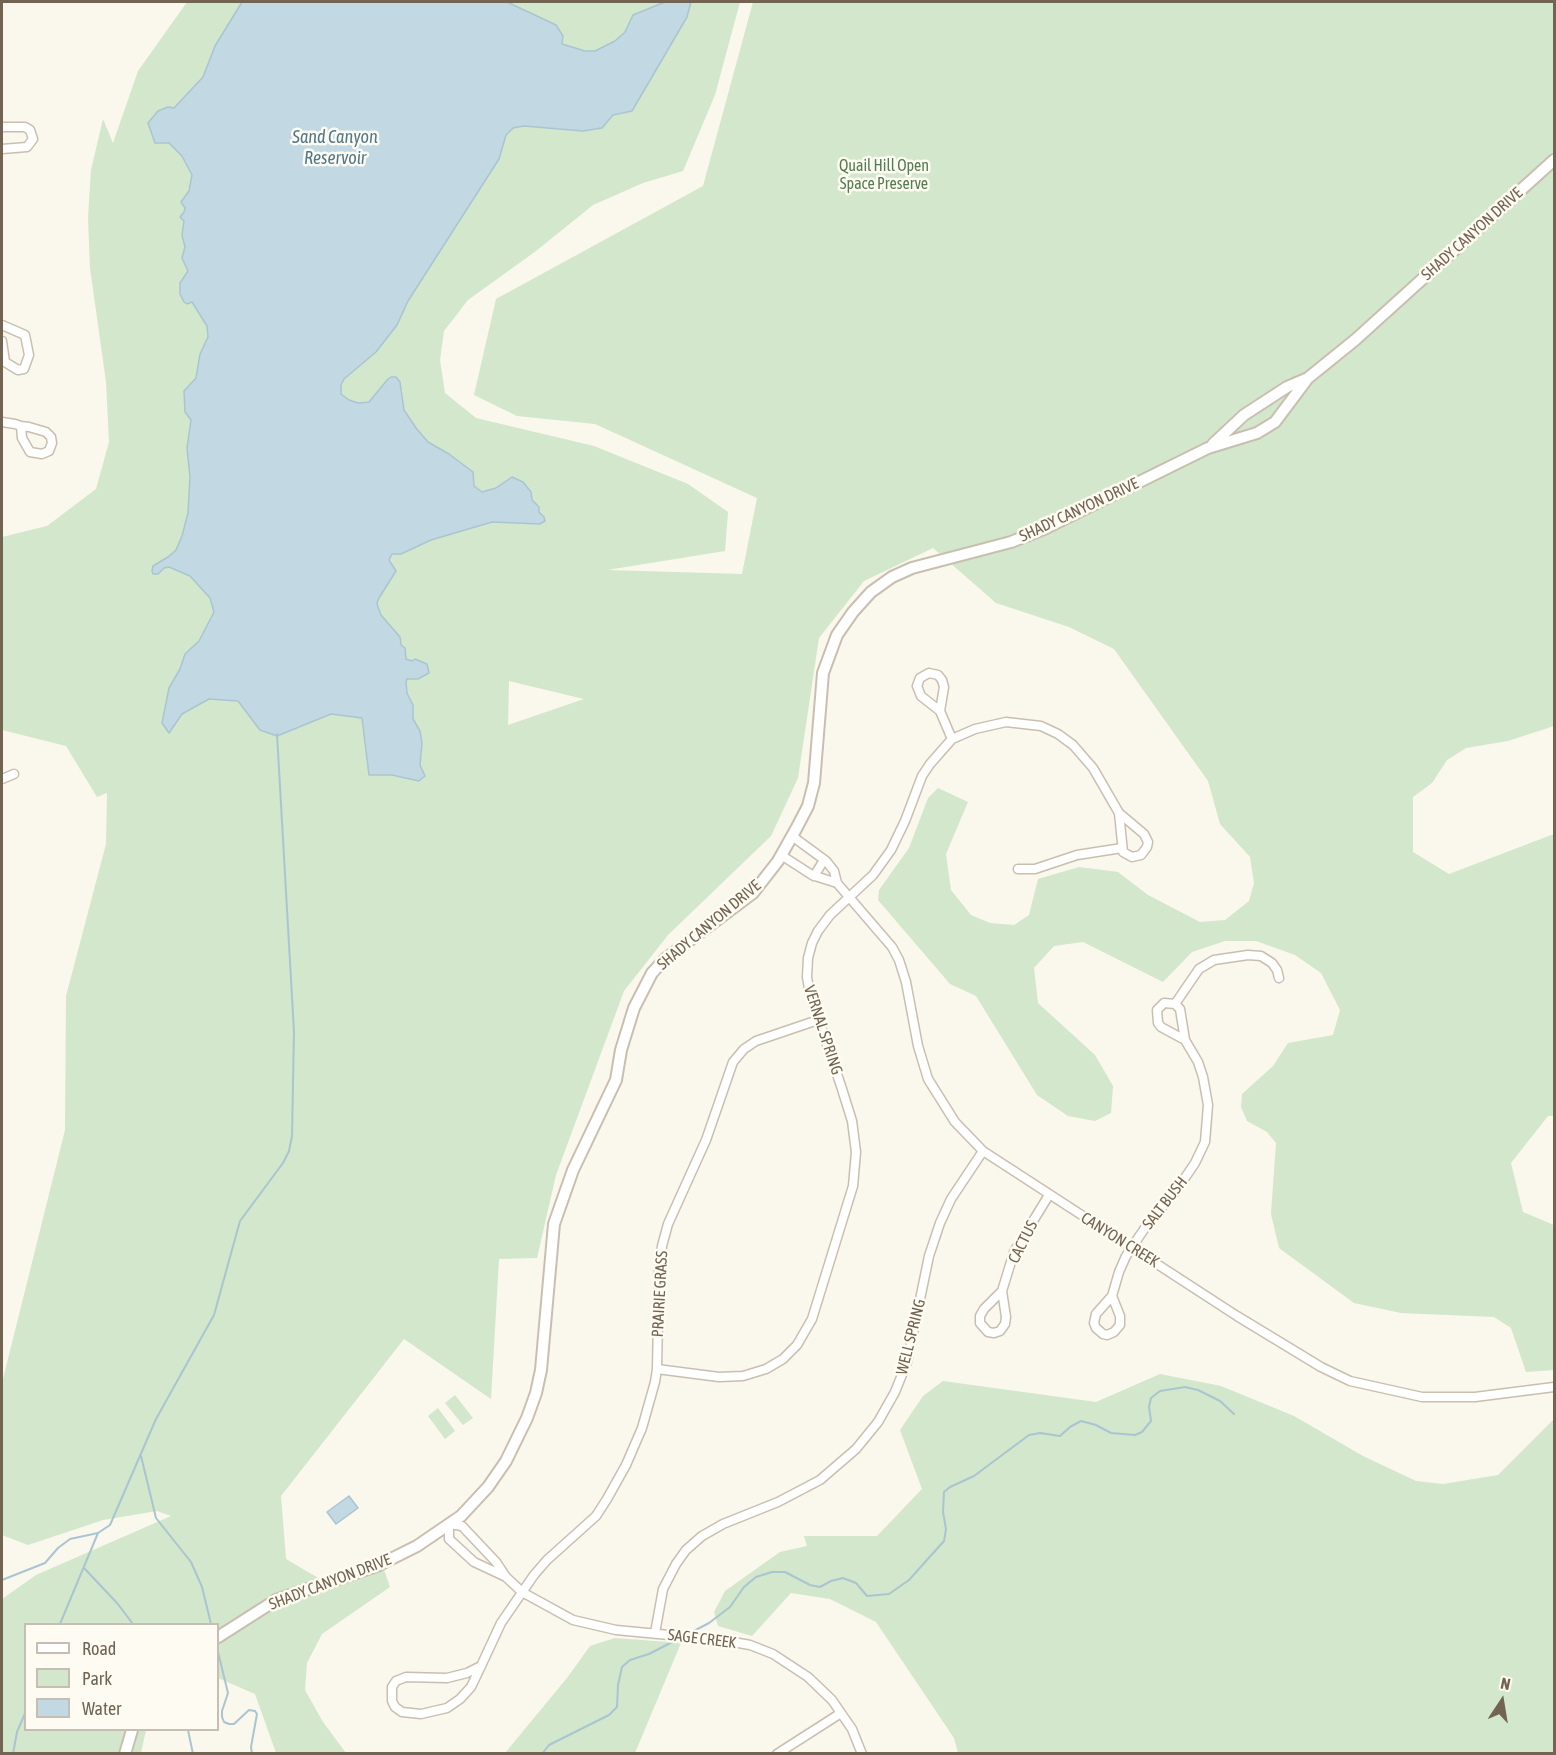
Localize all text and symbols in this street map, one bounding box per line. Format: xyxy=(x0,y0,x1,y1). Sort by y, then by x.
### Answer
water label: Sand Canyon Reservoir xyxy=(292,126,378,168)
park label: Quail Hill Open Space Preserve xyxy=(839,156,929,194)
street label: SHADY CANYON DRIVE xyxy=(1417,184,1527,284)
street label: SHADY CANYON DRIVE xyxy=(1016,474,1142,546)
street label: SHADY CANYON DRIVE xyxy=(653,876,765,974)
street label: VERNAL SPRING xyxy=(800,983,846,1077)
street label: SALT BUSH xyxy=(1138,1173,1192,1233)
street label: CANYON CREEK xyxy=(1077,1208,1163,1272)
street label: CACTUS xyxy=(1004,1217,1042,1267)
street label: PRAIRIE GRASS xyxy=(648,1250,672,1338)
street label: WELL SPRING xyxy=(892,1297,930,1377)
street label: SHADY CANYON DRIVE xyxy=(266,1550,394,1614)
legend xyxy=(24,1623,219,1731)
street label: SAGE CREEK xyxy=(667,1625,737,1653)
text: Road xyxy=(82,1638,116,1659)
text: Park xyxy=(82,1668,112,1689)
north arrow xyxy=(1472,1671,1532,1731)
text: N xyxy=(1499,1674,1512,1693)
text: Water xyxy=(82,1698,121,1719)

